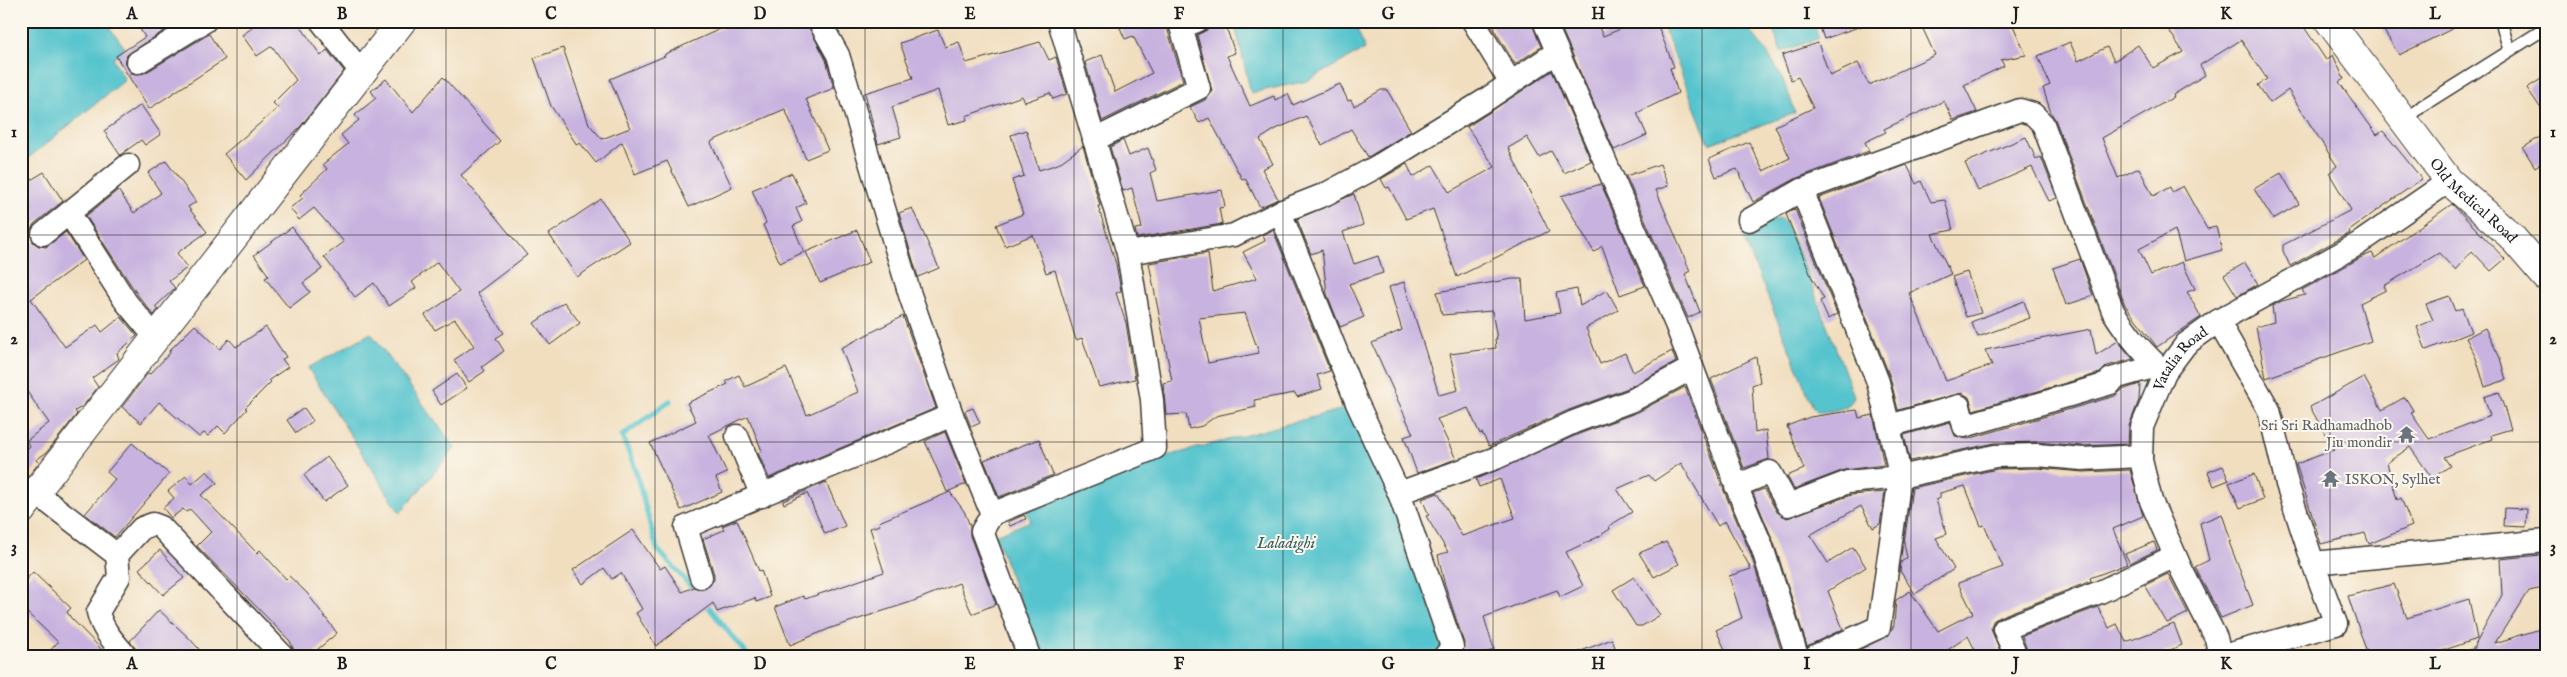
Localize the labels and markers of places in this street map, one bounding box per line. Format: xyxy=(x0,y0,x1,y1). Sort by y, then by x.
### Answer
place label: Sri Sri Radhamadhob Jiu mondir xyxy=(2261,416,2392,452)
temple icon: Sri Sri Radhamadhob Jiu mondir xyxy=(2396,424,2416,444)
temple icon: ISKON, Sylhet xyxy=(2321,469,2341,489)
place label: ISKON, Sylhet xyxy=(2345,470,2441,489)

